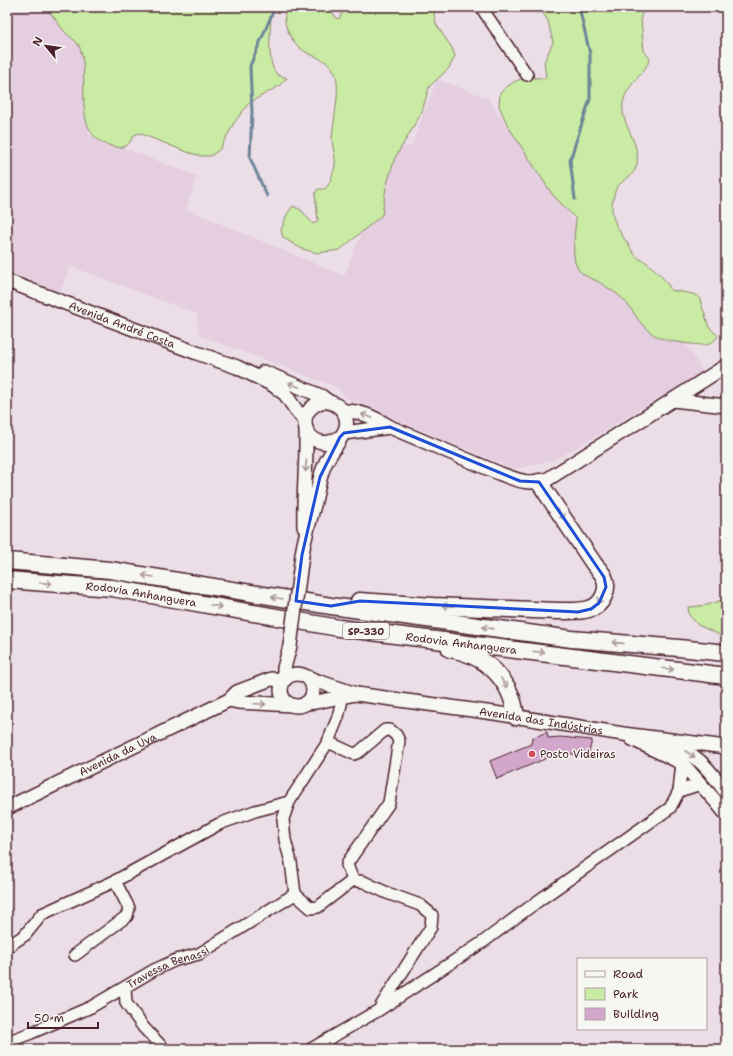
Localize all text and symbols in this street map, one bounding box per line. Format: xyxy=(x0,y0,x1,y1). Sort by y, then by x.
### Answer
north arrow xyxy=(26,26,66,66)
text: N xyxy=(29,34,47,49)
street label: Avenida André Costa xyxy=(67,298,177,352)
one-way arrow xyxy=(289,381,301,388)
one-way arrow xyxy=(361,412,374,419)
one-way arrow xyxy=(303,459,310,472)
one-way arrow xyxy=(557,508,565,520)
one-way arrow xyxy=(142,572,155,580)
one-way arrow xyxy=(39,579,52,586)
street label: Rodovia Anhanguera xyxy=(85,579,198,610)
one-way arrow xyxy=(271,593,284,601)
one-way arrow xyxy=(597,593,605,604)
one-way arrow xyxy=(209,602,222,610)
one-way arrow xyxy=(442,603,455,610)
road number: SP-330 xyxy=(343,623,389,639)
one-way arrow xyxy=(482,624,495,632)
street label: Rodovia Anhanguera xyxy=(405,629,518,658)
one-way arrow xyxy=(612,639,625,646)
one-way arrow xyxy=(532,649,545,656)
one-way arrow xyxy=(661,665,674,672)
one-way arrow xyxy=(500,677,508,688)
one-way arrow xyxy=(253,700,266,707)
street label: Avenida das Indústrias xyxy=(478,704,604,738)
street label: Avenida da Uva xyxy=(76,729,159,779)
place label: Posto Videiras xyxy=(540,747,616,762)
marker: Posto Videiras xyxy=(527,749,537,759)
one-way arrow xyxy=(684,751,696,759)
street label: Travessa Benassi xyxy=(124,942,212,992)
legend xyxy=(577,958,707,1030)
text: Road xyxy=(613,966,644,982)
text: Park xyxy=(613,986,639,1002)
scale bar xyxy=(28,1004,98,1030)
text: Building xyxy=(613,1006,659,1022)
text: 50 m xyxy=(34,1010,64,1026)

